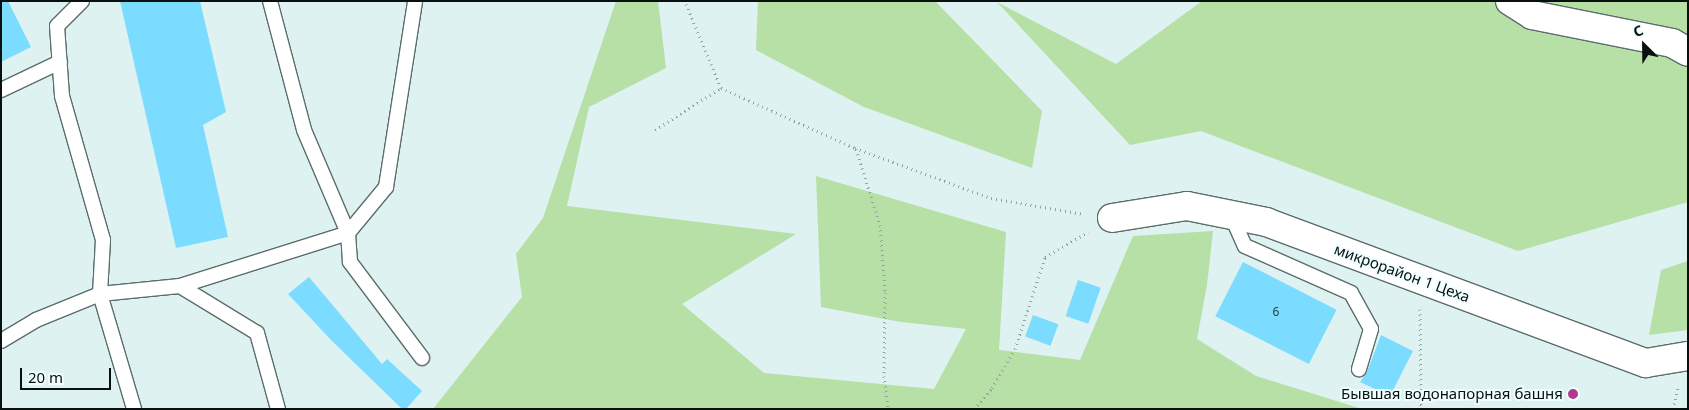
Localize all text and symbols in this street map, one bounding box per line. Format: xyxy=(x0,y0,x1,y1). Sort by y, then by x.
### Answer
north arrow xyxy=(1619,20,1669,70)
text: С xyxy=(1630,20,1646,41)
street label: микрорайон 1 Цеха xyxy=(1332,240,1472,306)
house number: 6 xyxy=(1273,305,1279,319)
scale bar xyxy=(22,358,114,390)
text: 20 m xyxy=(28,367,63,387)
place label: Бывшая водонапорная башня xyxy=(1341,385,1563,403)
marker: Бывшая водонапорная башня xyxy=(1567,388,1579,400)

